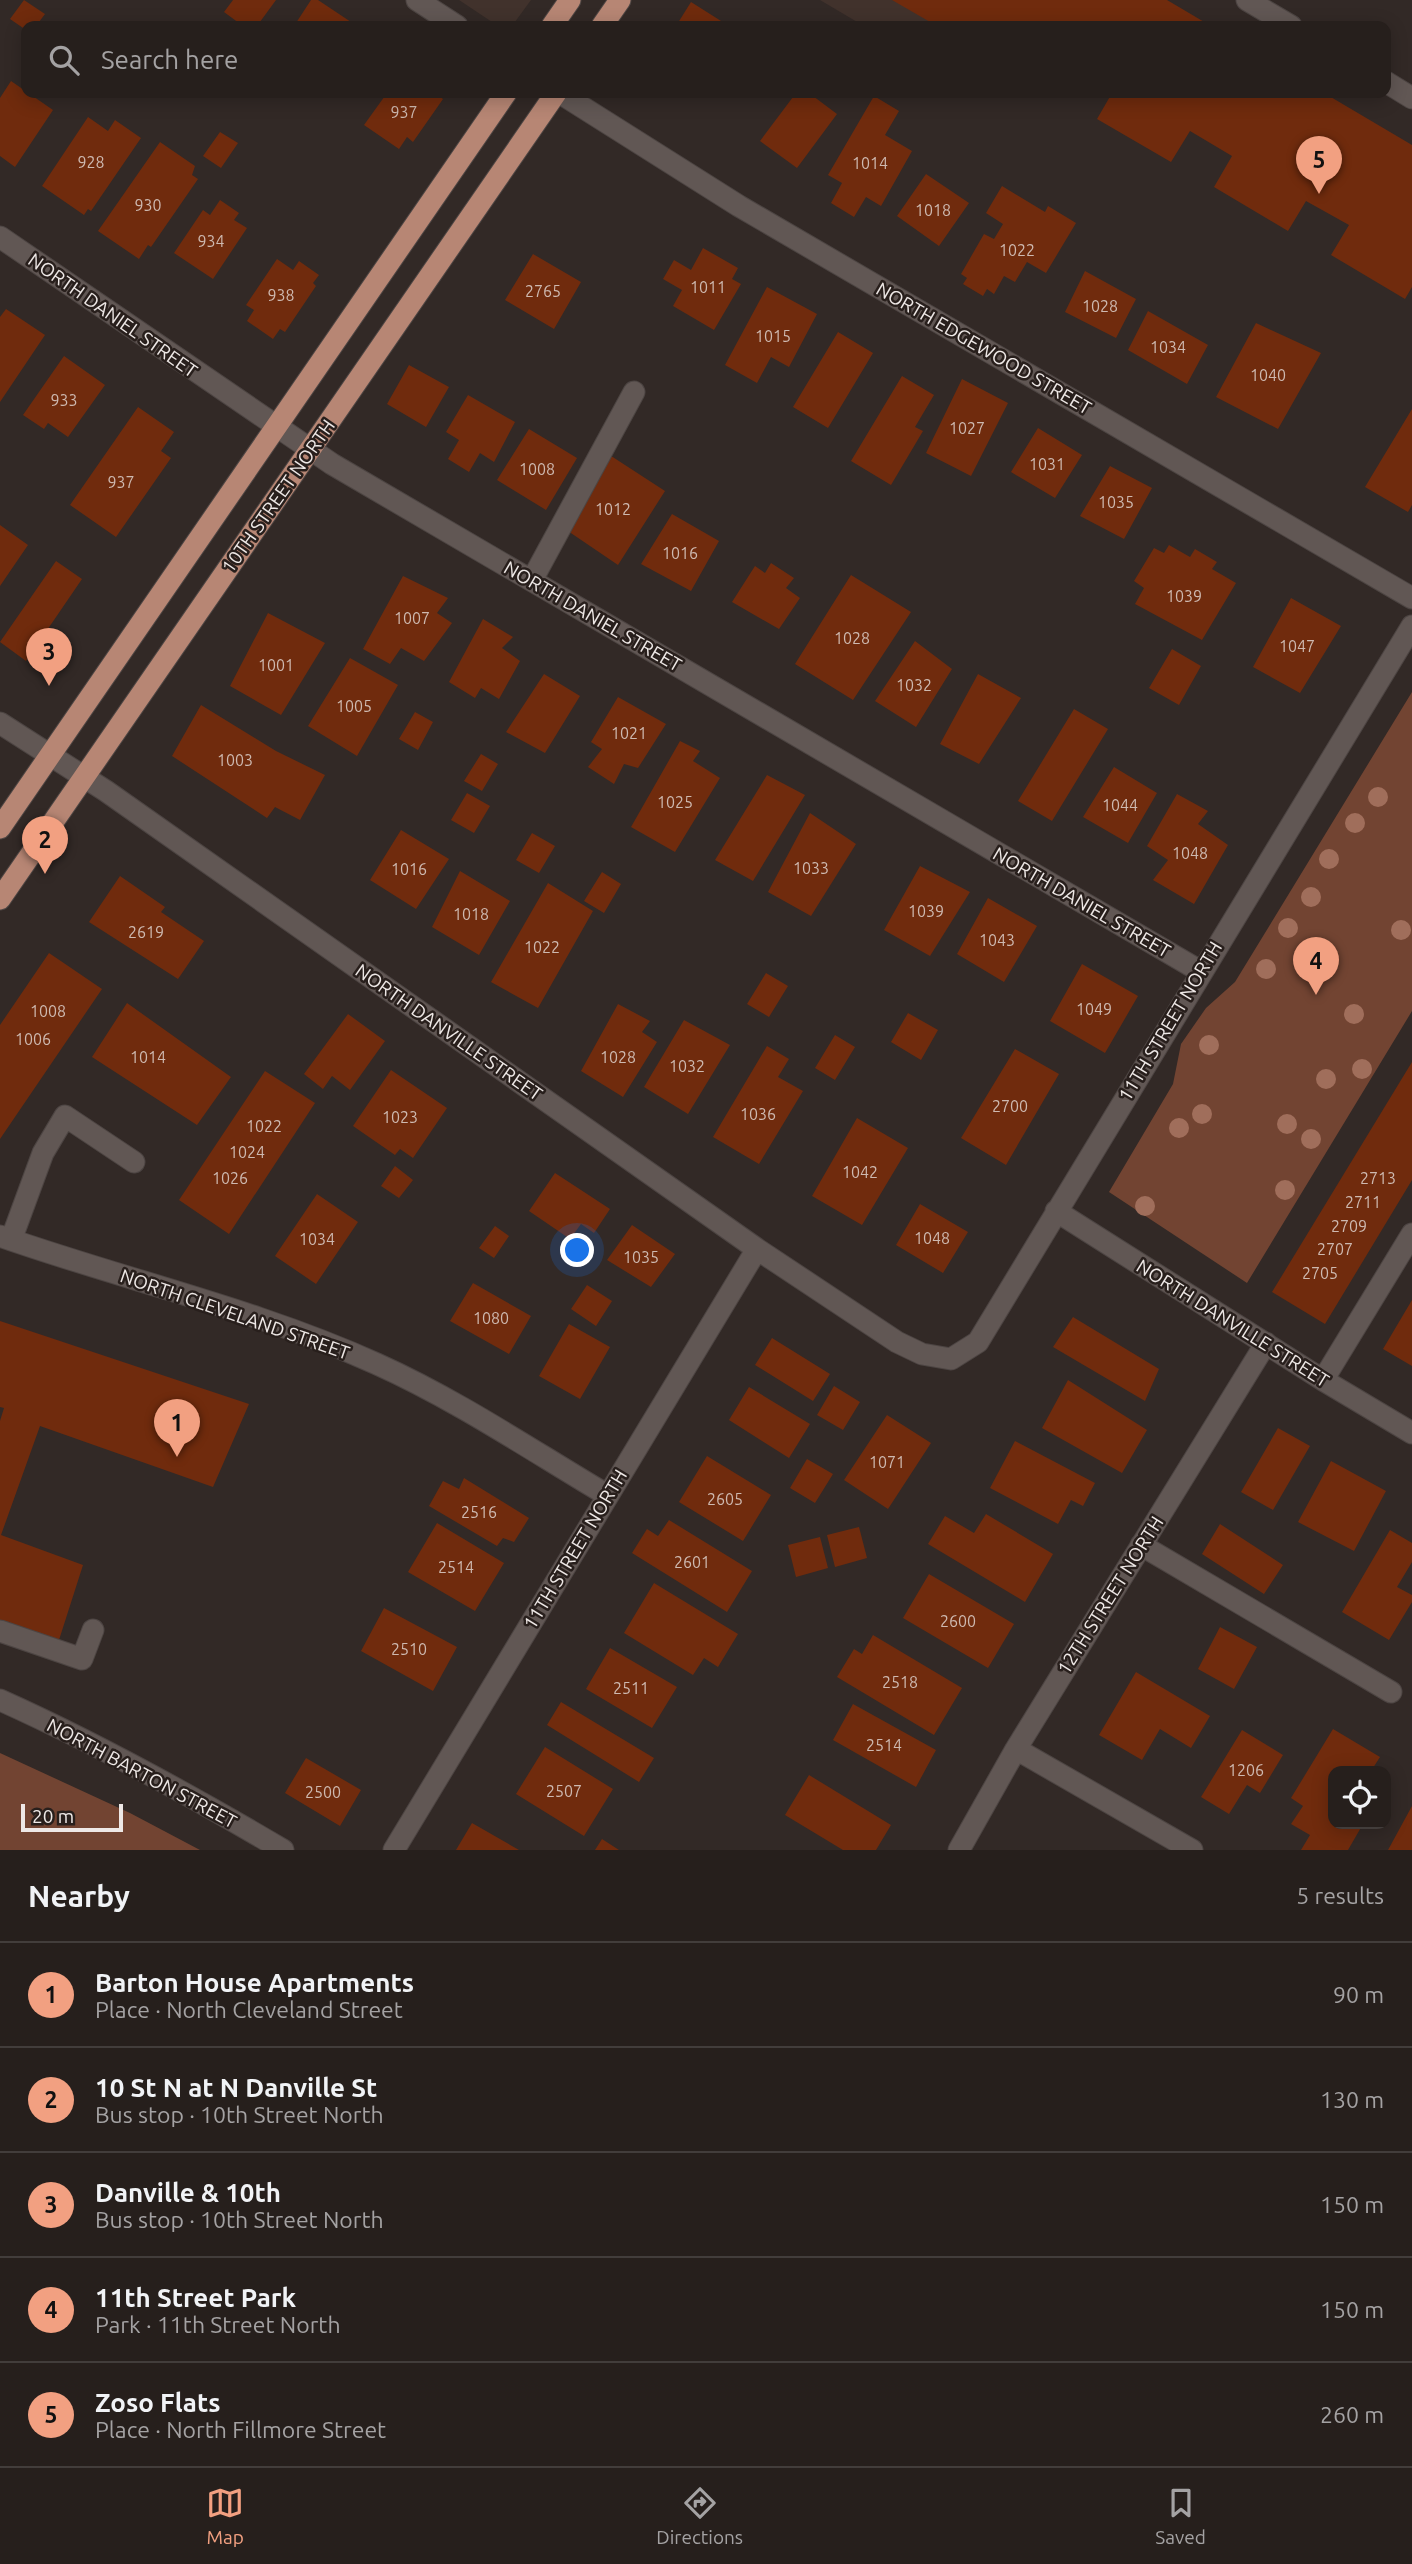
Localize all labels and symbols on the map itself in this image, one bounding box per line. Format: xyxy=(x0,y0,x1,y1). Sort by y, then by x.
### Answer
house number: 937 xyxy=(390,103,418,121)
pin: 5 xyxy=(1296,136,1342,194)
house number: 928 xyxy=(77,153,105,171)
house number: 1014 xyxy=(852,154,888,172)
house number: 930 xyxy=(134,196,162,214)
house number: 1018 xyxy=(915,201,951,219)
house number: 934 xyxy=(197,232,225,250)
house number: 1022 xyxy=(999,241,1035,259)
street label: NORTH DANIEL STREET xyxy=(24,248,202,382)
street label: NORTH EDGEWOOD STREET xyxy=(873,277,1096,419)
house number: 1011 xyxy=(690,278,726,296)
house number: 2765 xyxy=(525,282,561,300)
house number: 938 xyxy=(267,286,295,304)
house number: 1028 xyxy=(1082,297,1118,315)
house number: 1015 xyxy=(755,327,791,345)
house number: 1034 xyxy=(1150,338,1186,356)
house number: 1040 xyxy=(1250,366,1286,384)
house number: 933 xyxy=(50,391,78,409)
street label: 10TH STREET NORTH xyxy=(217,415,339,577)
house number: 1027 xyxy=(949,419,985,437)
house number: 1031 xyxy=(1029,455,1065,473)
house number: 1008 xyxy=(519,460,555,478)
house number: 937 xyxy=(107,473,135,491)
house number: 1035 xyxy=(1098,493,1134,511)
house number: 1012 xyxy=(595,500,631,518)
house number: 1016 xyxy=(662,544,698,562)
street label: NORTH DANIEL STREET xyxy=(500,556,686,676)
house number: 1039 xyxy=(1166,587,1202,605)
house number: 1007 xyxy=(394,609,430,627)
pin: 3 xyxy=(26,628,72,686)
house number: 1028 xyxy=(834,629,870,647)
house number: 1047 xyxy=(1279,637,1315,655)
house number: 1001 xyxy=(258,656,294,674)
house number: 1032 xyxy=(896,676,932,694)
house number: 1005 xyxy=(336,697,372,715)
house number: 1021 xyxy=(611,724,647,742)
house number: 1003 xyxy=(217,751,253,769)
house number: 1025 xyxy=(657,793,693,811)
house number: 1044 xyxy=(1102,796,1138,814)
pin: 2 xyxy=(22,816,68,874)
street label: NORTH DANIEL STREET xyxy=(989,842,1175,962)
house number: 1048 xyxy=(1172,844,1208,862)
house number: 1033 xyxy=(793,859,829,877)
house number: 1016 xyxy=(391,860,427,878)
house number: 1039 xyxy=(908,902,944,920)
house number: 1018 xyxy=(453,905,489,923)
house number: 2619 xyxy=(128,923,164,941)
house number: 1043 xyxy=(979,931,1015,949)
street label: 11TH STREET NORTH xyxy=(1114,937,1226,1105)
pin: 4 xyxy=(1293,937,1339,995)
house number: 1022 xyxy=(524,938,560,956)
street label: NORTH DANVILLE STREET xyxy=(351,959,547,1105)
house number: 1049 xyxy=(1076,1000,1112,1018)
house number: 1008 xyxy=(30,1002,66,1020)
house number: 1006 xyxy=(15,1030,51,1048)
house number: 1014 xyxy=(130,1048,166,1066)
house number: 1028 xyxy=(600,1048,636,1066)
house number: 1032 xyxy=(669,1057,705,1075)
house number: 2700 xyxy=(992,1097,1028,1115)
house number: 1036 xyxy=(740,1105,776,1123)
house number: 1023 xyxy=(382,1108,418,1126)
house number: 1022 xyxy=(246,1117,282,1135)
house number: 1024 xyxy=(229,1143,265,1161)
house number: 1042 xyxy=(842,1163,878,1181)
house number: 1026 xyxy=(212,1169,248,1187)
house number: 2713 xyxy=(1360,1169,1396,1187)
house number: 2711 xyxy=(1345,1193,1381,1211)
house number: 2709 xyxy=(1331,1217,1367,1235)
house number: 1048 xyxy=(914,1229,950,1247)
house number: 1034 xyxy=(299,1230,335,1248)
your location xyxy=(560,1233,594,1267)
house number: 2707 xyxy=(1317,1240,1353,1258)
house number: 1035 xyxy=(623,1248,659,1266)
street label: NORTH DANVILLE STREET xyxy=(1133,1255,1334,1392)
street label: NORTH CLEVELAND STREET xyxy=(117,1264,353,1364)
house number: 2705 xyxy=(1302,1264,1338,1282)
house number: 1080 xyxy=(473,1309,509,1327)
pin: 1 xyxy=(154,1399,200,1457)
house number: 1071 xyxy=(869,1453,905,1471)
street label: 11TH STREET NORTH xyxy=(519,1465,631,1633)
house number: 2605 xyxy=(707,1490,743,1508)
house number: 2516 xyxy=(461,1503,497,1521)
street label: 12TH STREET NORTH xyxy=(1052,1512,1168,1678)
house number: 2601 xyxy=(674,1553,710,1571)
house number: 2514 xyxy=(438,1558,474,1576)
house number: 2600 xyxy=(940,1612,976,1630)
house number: 2510 xyxy=(391,1640,427,1658)
house number: 2518 xyxy=(882,1673,918,1691)
house number: 2511 xyxy=(613,1679,649,1697)
street label: NORTH BARTON STREET xyxy=(43,1714,241,1833)
house number: 2514 xyxy=(866,1736,902,1754)
house number: 1206 xyxy=(1228,1761,1264,1779)
house number: 2507 xyxy=(546,1782,582,1800)
house number: 2500 xyxy=(305,1783,341,1801)
scale bar xyxy=(21,1801,122,1833)

